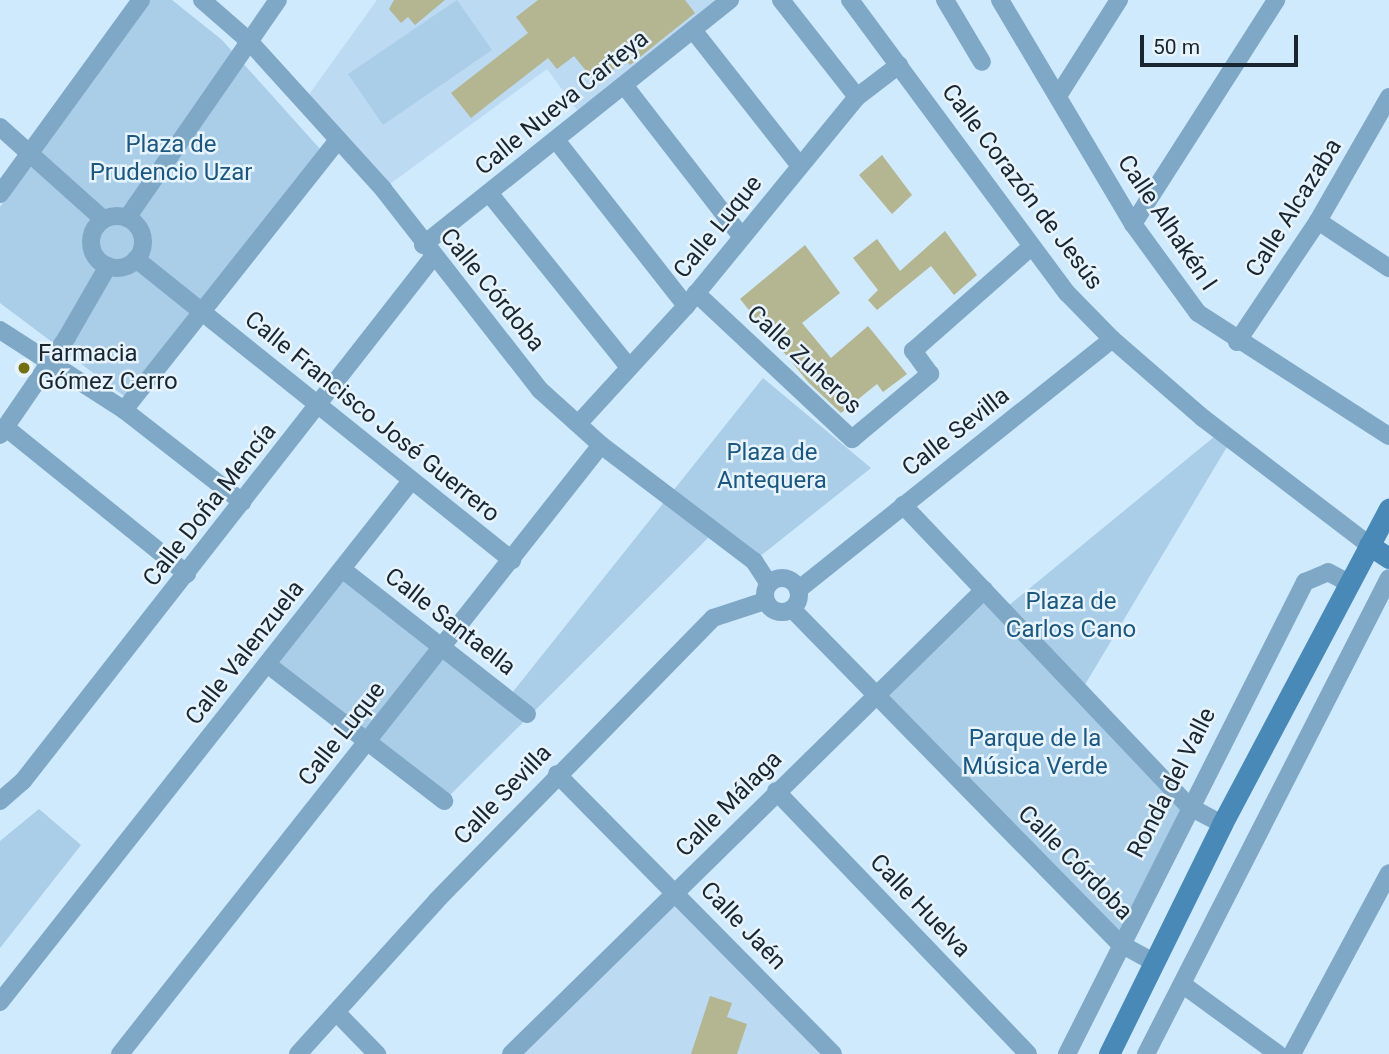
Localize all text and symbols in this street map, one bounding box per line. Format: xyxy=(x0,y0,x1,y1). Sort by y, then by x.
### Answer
scale bar xyxy=(1144,21,1302,65)
street label: Calle Nueva Carteya xyxy=(470,24,654,182)
text: 50 m xyxy=(1153,35,1200,59)
street label: Calle Corazón de Jesús xyxy=(935,79,1109,295)
park label: Plaza de Prudencio Uzar xyxy=(90,131,252,187)
street label: Calle Alcazaba xyxy=(1240,134,1348,282)
street label: Calle Alhakén I xyxy=(1111,150,1223,296)
street label: Calle Luque xyxy=(668,170,768,284)
street label: Calle Córdoba xyxy=(434,223,550,357)
street label: Calle Zuheros xyxy=(741,300,867,420)
street label: Calle Francisco José Guerrero xyxy=(239,305,505,529)
place label: Farmacia Gómez Cerro xyxy=(38,340,178,396)
marker: Farmacia Gómez Cerro xyxy=(16,360,32,376)
street label: Calle Sevilla xyxy=(897,381,1015,483)
street label: Calle Doña Mencía xyxy=(137,418,283,592)
park label: Plaza de Antequera xyxy=(717,439,827,495)
street label: Calle Santaella xyxy=(379,562,521,682)
street label: Calle Valenzuela xyxy=(180,575,310,731)
park label: Plaza de Carlos Cano xyxy=(1006,588,1136,644)
street label: Calle Luque xyxy=(292,676,392,792)
street label: Ronda del Valle xyxy=(1122,703,1222,863)
park label: Parque de la Música Verde xyxy=(962,725,1108,781)
street label: Calle Sevilla xyxy=(448,739,558,851)
street label: Calle Málaga xyxy=(670,745,788,863)
street label: Calle Córdoba xyxy=(1012,800,1138,926)
street label: Calle Huelva xyxy=(864,848,976,964)
street label: Calle Jaén xyxy=(694,876,792,976)

